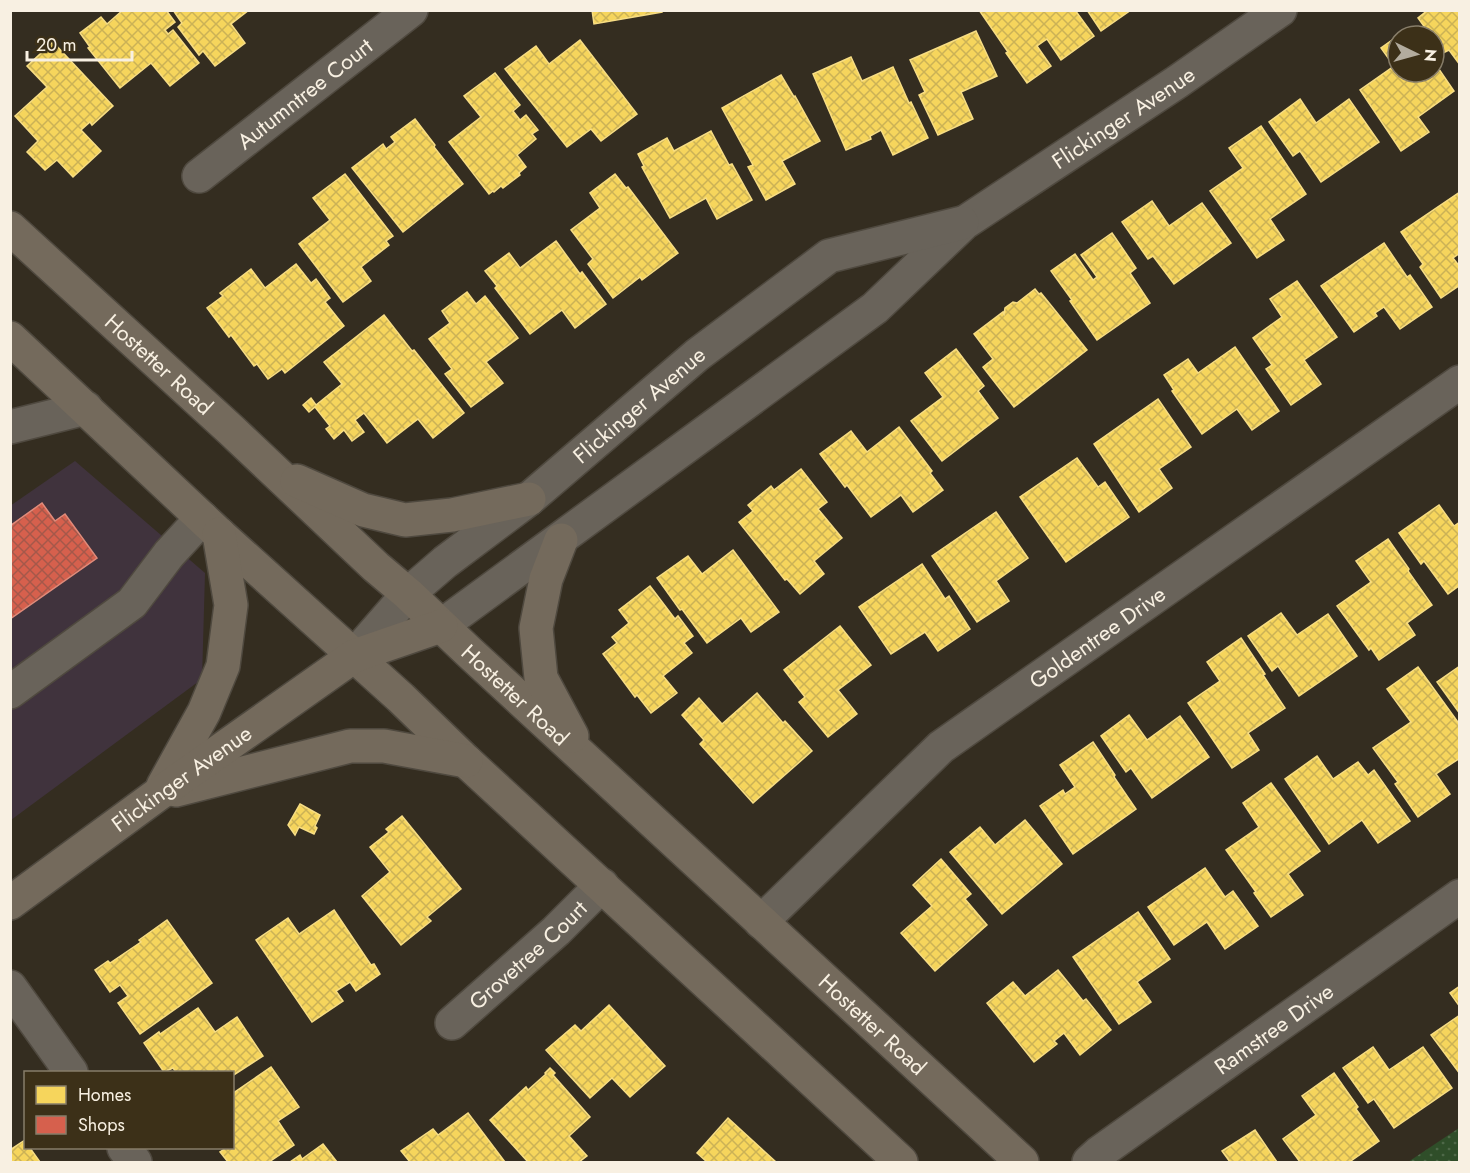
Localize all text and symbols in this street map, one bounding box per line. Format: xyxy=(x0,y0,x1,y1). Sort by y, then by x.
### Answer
scale bar xyxy=(27,24,132,62)
north arrow xyxy=(1386,24,1446,84)
street label: Autumntree Court xyxy=(230,30,380,157)
text: 20 m xyxy=(36,32,76,58)
text: N xyxy=(1418,48,1442,63)
street label: Flickinger Avenue xyxy=(1045,58,1201,177)
street label: Hostetter Road xyxy=(98,306,220,422)
street label: Flickinger Avenue xyxy=(566,338,712,471)
street label: Goldentree Drive xyxy=(1022,578,1172,696)
street label: Hostetter Road xyxy=(454,637,576,753)
street label: Flickinger Avenue xyxy=(104,717,258,840)
street label: Grovetree Court xyxy=(462,892,595,1017)
street label: Hostetter Road xyxy=(811,966,934,1082)
street label: Ramstree Drive xyxy=(1208,975,1340,1082)
legend xyxy=(24,1071,234,1149)
text: Homes xyxy=(78,1082,131,1108)
text: Shops xyxy=(78,1112,125,1138)

